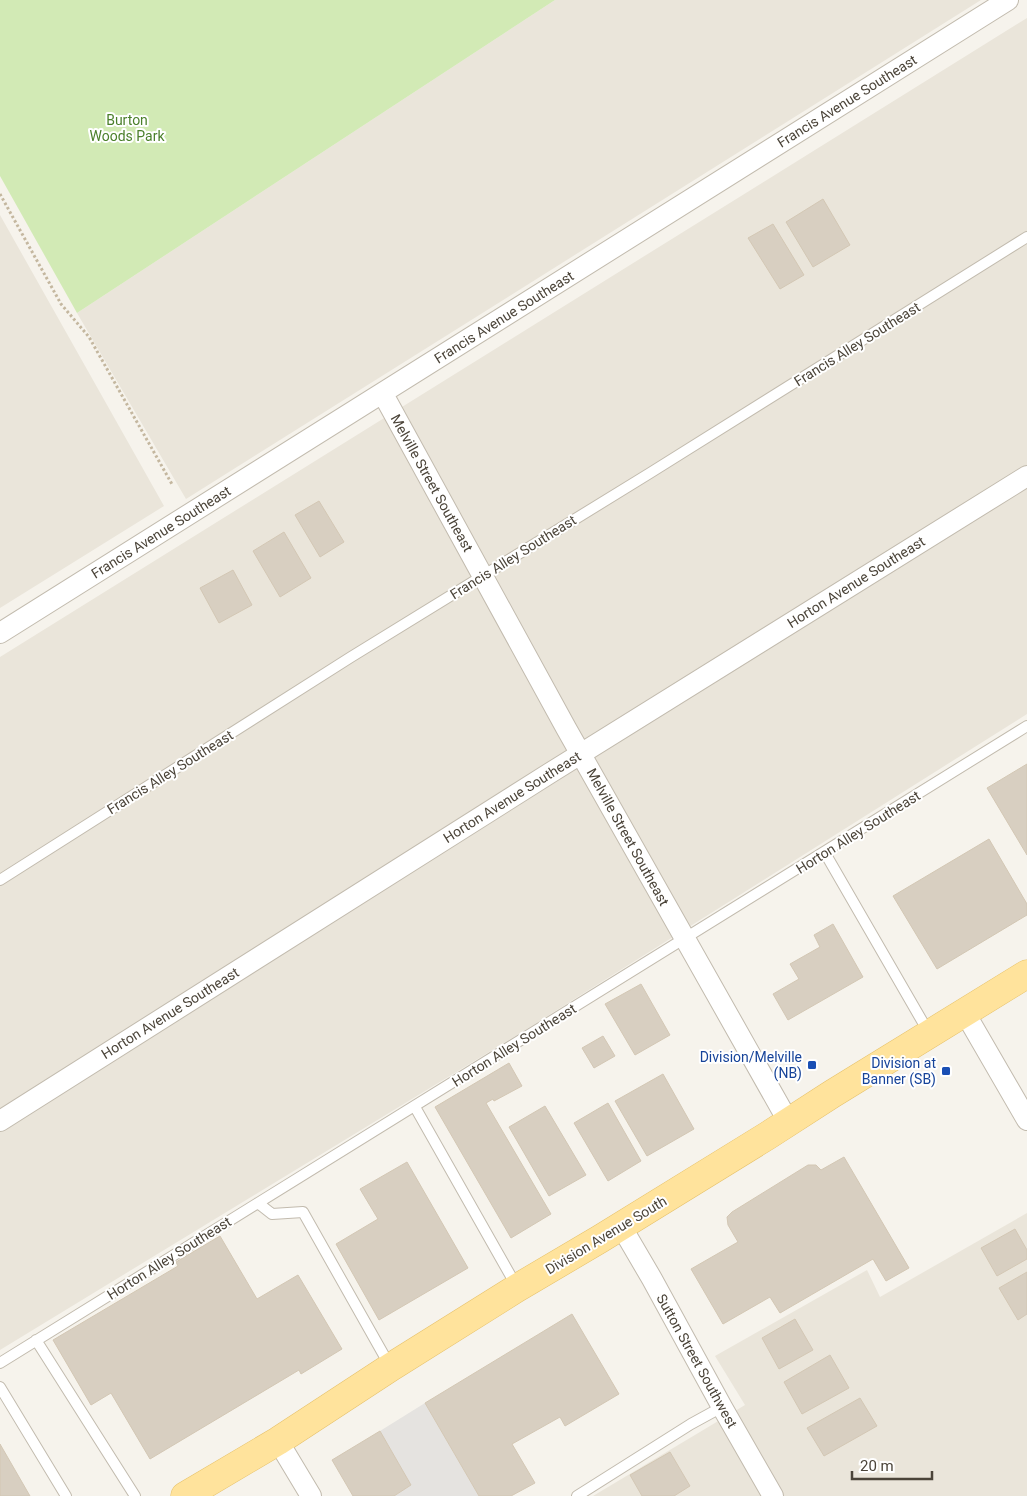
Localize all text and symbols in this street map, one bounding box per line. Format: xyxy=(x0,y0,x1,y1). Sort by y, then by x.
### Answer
street label: Francis Avenue Southeast xyxy=(774,51,920,151)
park label: Burton Woods Park xyxy=(90,112,165,144)
street label: Francis Avenue Southeast xyxy=(431,267,577,367)
street label: Francis Alley Southeast xyxy=(791,298,923,389)
street label: Melville Street Southeast xyxy=(388,412,477,555)
street label: Francis Avenue Southeast xyxy=(88,482,234,582)
street label: Francis Alley Southeast xyxy=(447,511,579,602)
street label: Horton Avenue Southeast xyxy=(784,533,928,631)
street label: Francis Alley Southeast xyxy=(104,726,236,817)
street label: Horton Avenue Southeast xyxy=(440,748,584,846)
street label: Melville Street Southeast xyxy=(584,766,673,909)
street label: Horton Alley Southeast xyxy=(793,787,923,877)
street label: Horton Avenue Southeast xyxy=(98,964,242,1062)
street label: Horton Alley Southeast xyxy=(449,1000,579,1090)
place label: Division/Melville (NB) xyxy=(700,1049,802,1082)
place label: Division at Banner (SB) xyxy=(862,1055,936,1088)
marker: Division/Melville (NB) xyxy=(806,1059,818,1071)
marker: Division at Banner (SB) xyxy=(940,1065,952,1077)
street label: Division Avenue South xyxy=(543,1193,669,1277)
street label: Horton Alley Southeast xyxy=(104,1213,234,1303)
street label: Sutton Street Southwest xyxy=(653,1291,741,1431)
scale bar xyxy=(852,1448,932,1480)
text: 20 m xyxy=(860,1457,894,1475)

